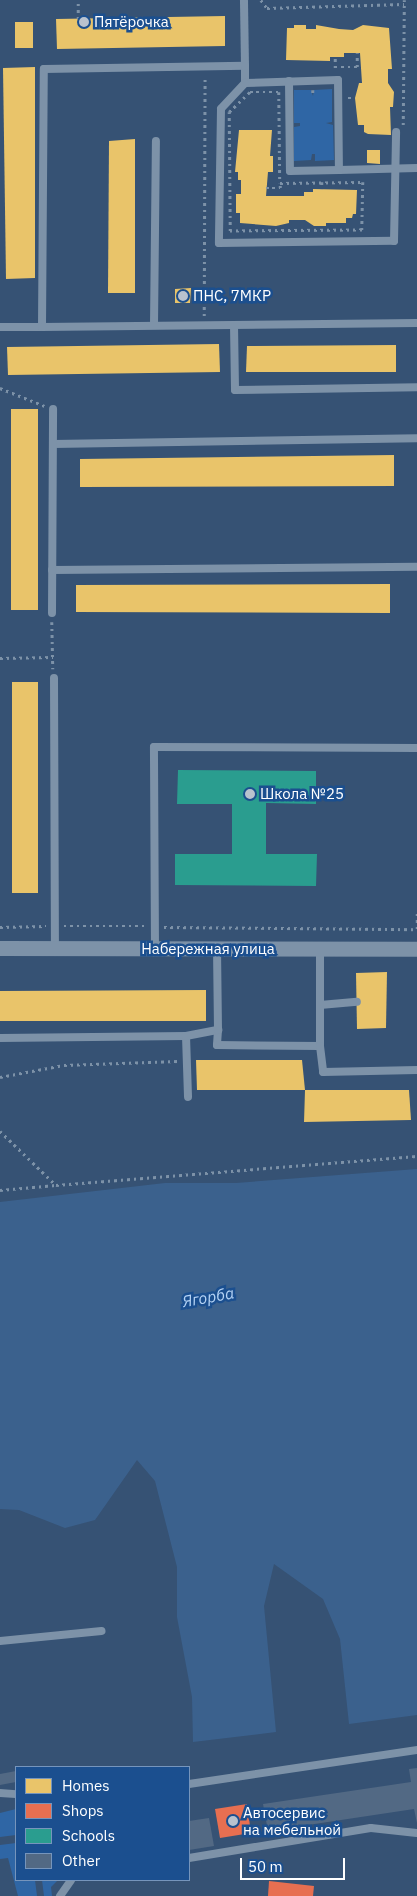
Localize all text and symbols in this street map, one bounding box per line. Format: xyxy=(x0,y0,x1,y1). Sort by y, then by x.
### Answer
place label: Пятёрочка xyxy=(94,13,169,31)
marker: Пятёрочка xyxy=(78,16,90,28)
place label: ПНС, 7МКР xyxy=(193,287,271,305)
marker: ПНС, 7МКР xyxy=(177,290,189,302)
place label: Школа №25 xyxy=(260,785,344,803)
marker: Школа №25 xyxy=(244,788,256,800)
street label: Набережная улица xyxy=(141,940,275,958)
water label: Ягорба xyxy=(180,1283,236,1311)
legend xyxy=(15,1766,190,1881)
text: Homes xyxy=(62,1776,110,1795)
text: Shops xyxy=(62,1801,104,1820)
place label: Автосервис на мебельной xyxy=(243,1803,341,1838)
marker: Автосервис на мебельной xyxy=(227,1815,239,1827)
text: Schools xyxy=(62,1826,115,1845)
scale bar xyxy=(242,1848,347,1880)
text: Other xyxy=(62,1851,100,1870)
text: 50 m xyxy=(248,1857,283,1876)

